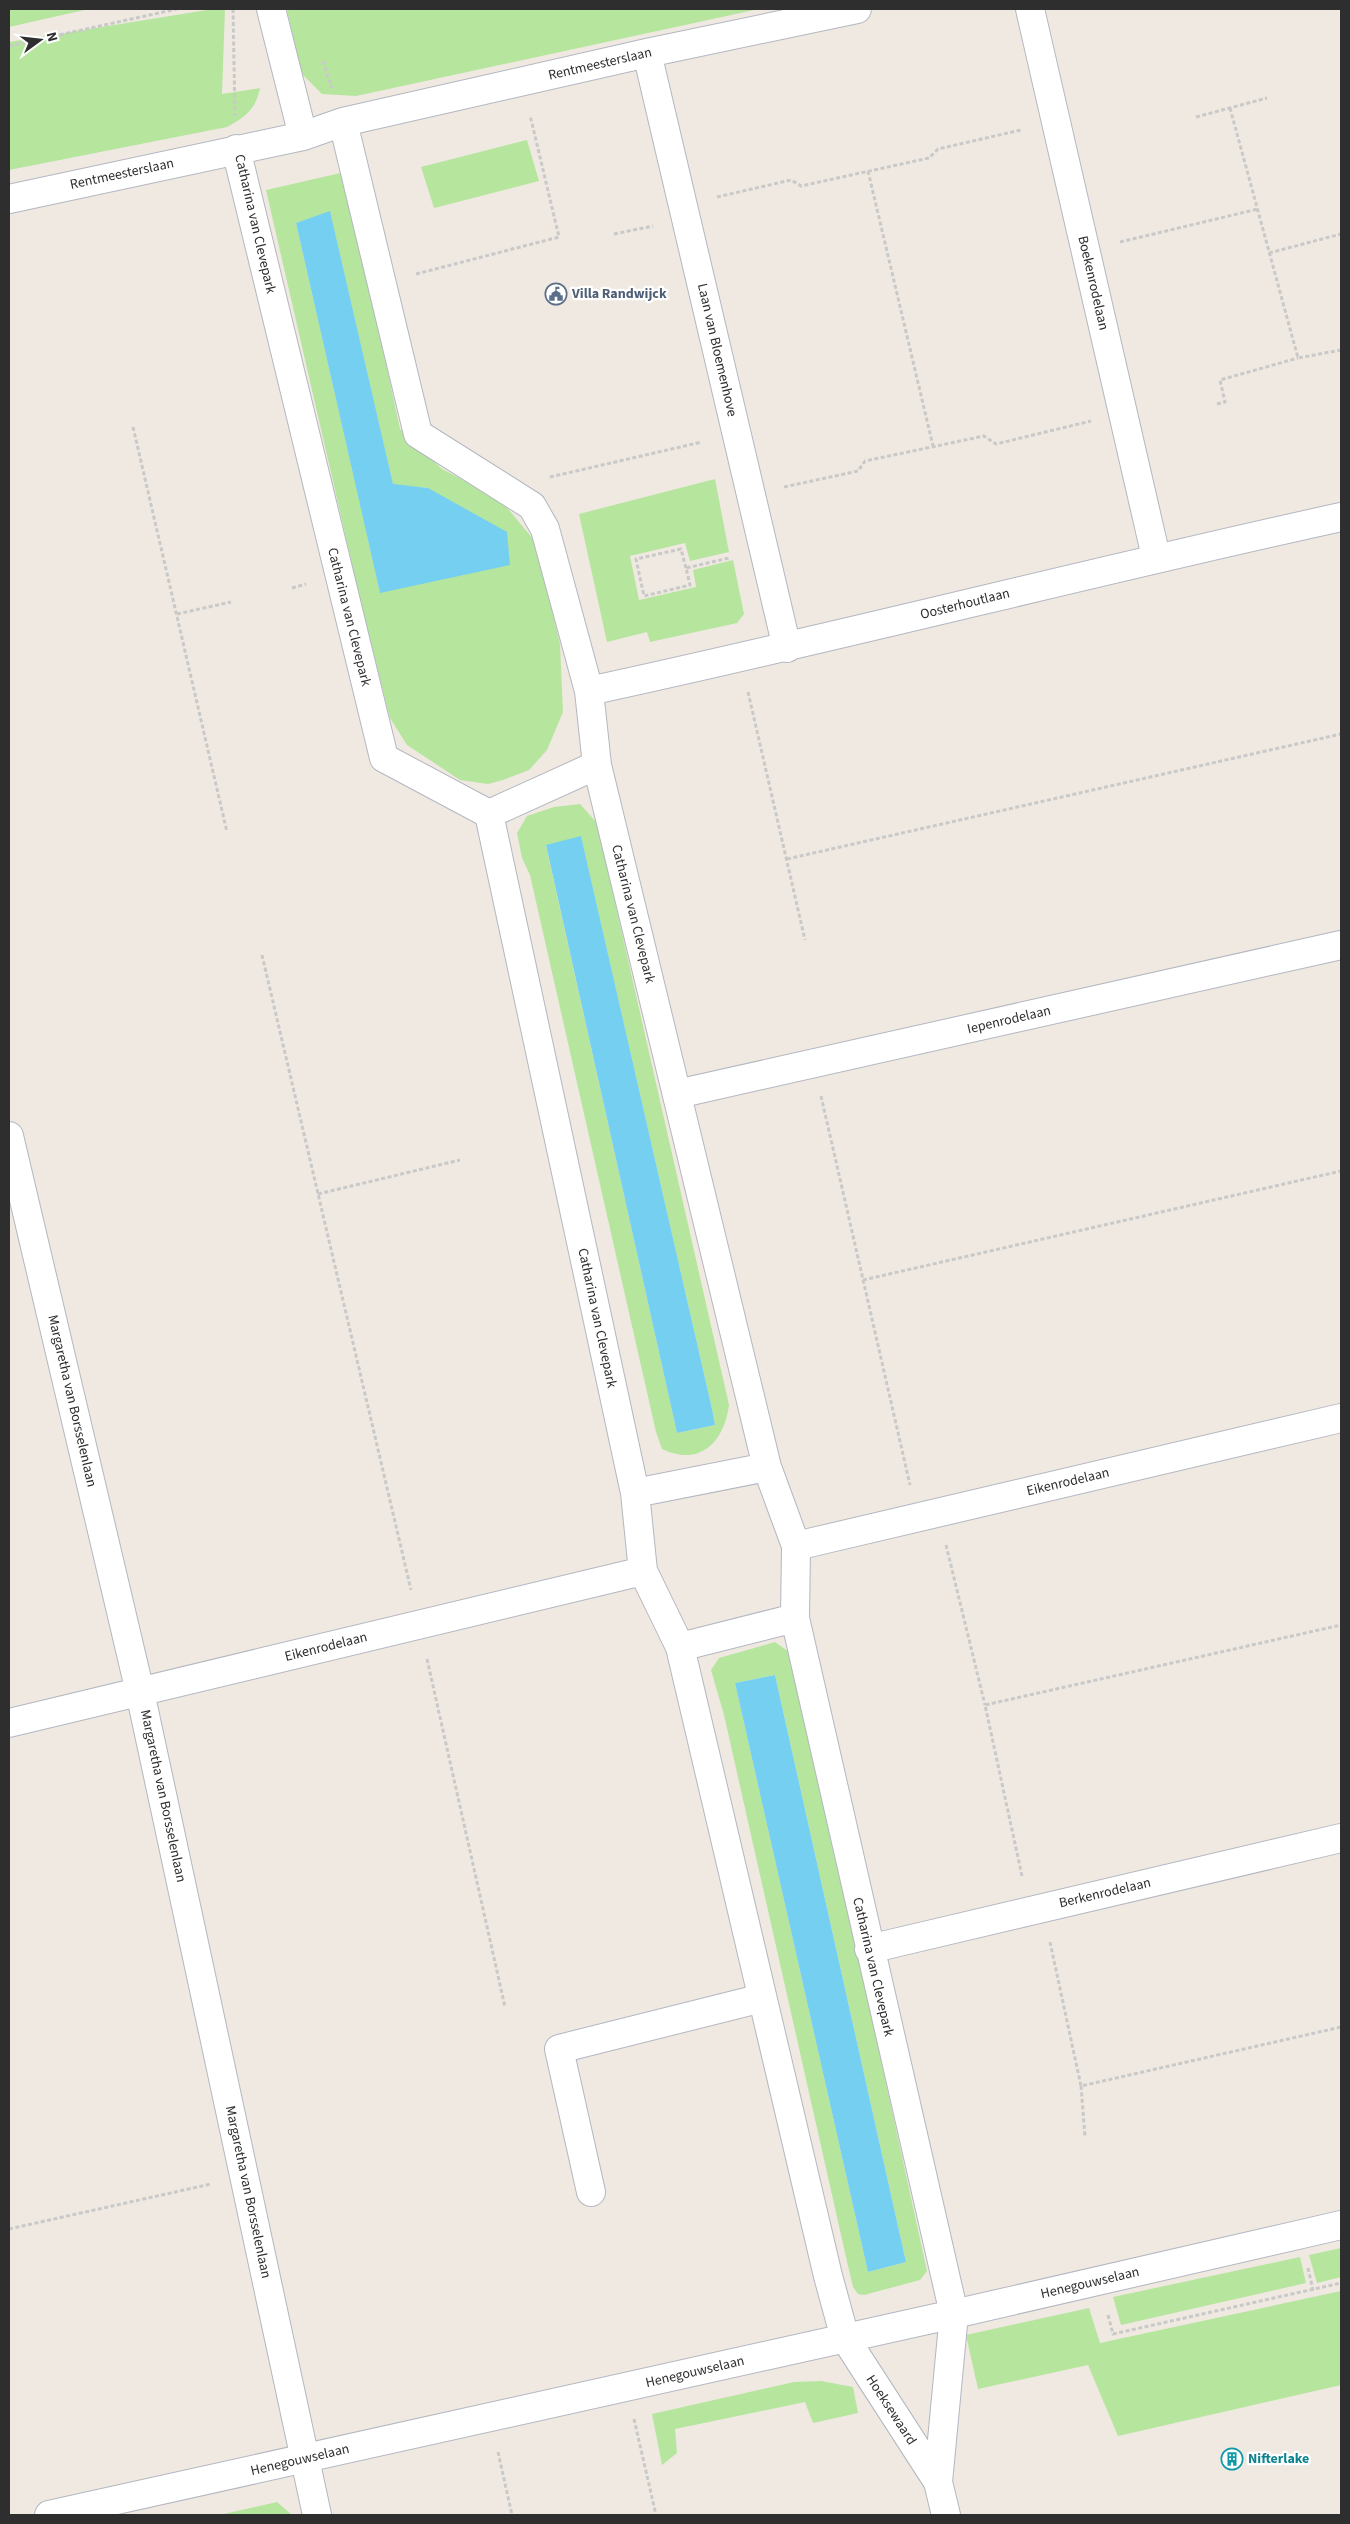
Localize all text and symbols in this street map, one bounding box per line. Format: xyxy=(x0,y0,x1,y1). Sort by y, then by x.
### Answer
north arrow xyxy=(15,15,65,65)
text: N xyxy=(41,30,62,44)
street label: Rentmeesterslaan xyxy=(546,42,654,86)
street label: Catharina van Clevepark xyxy=(229,152,281,296)
street label: Rentmeesterslaan xyxy=(68,153,176,195)
street label: Boekenrodelaan xyxy=(1072,234,1114,332)
street label: Laan van Bloemenhove xyxy=(692,281,742,419)
public building icon: Villa Randwijck xyxy=(544,282,568,306)
place label: Villa Randwijck xyxy=(571,284,667,304)
street label: Catharina van Clevepark xyxy=(322,546,376,689)
street label: Oosterhoutlaan xyxy=(918,583,1012,625)
street label: Catharina van Clevepark xyxy=(606,843,660,986)
street label: Iepenrodelaan xyxy=(965,1001,1053,1039)
street label: Catharina van Clevepark xyxy=(572,1246,622,1390)
street label: Margaretha van Borsselenlaan xyxy=(42,1313,102,1489)
street label: Eikenrodelaan xyxy=(1025,1463,1111,1501)
street label: Eikenrodelaan xyxy=(283,1627,369,1667)
street label: Margaretha van Borsselenlaan xyxy=(135,1708,191,1884)
street label: Berkenrodelaan xyxy=(1057,1873,1153,1913)
street label: Catharina van Clevepark xyxy=(847,1895,899,2039)
street label: Margaretha van Borsselenlaan xyxy=(220,2104,276,2280)
street label: Henegouwselaan xyxy=(1039,2262,1141,2304)
street label: Henegouwselaan xyxy=(644,2351,746,2393)
street label: Hoeksewaard xyxy=(861,2371,921,2449)
street label: Henegouwselaan xyxy=(249,2439,351,2481)
building icon: Nifterlake xyxy=(1220,2447,1244,2471)
place label: Nifterlake xyxy=(1248,2449,1309,2469)

